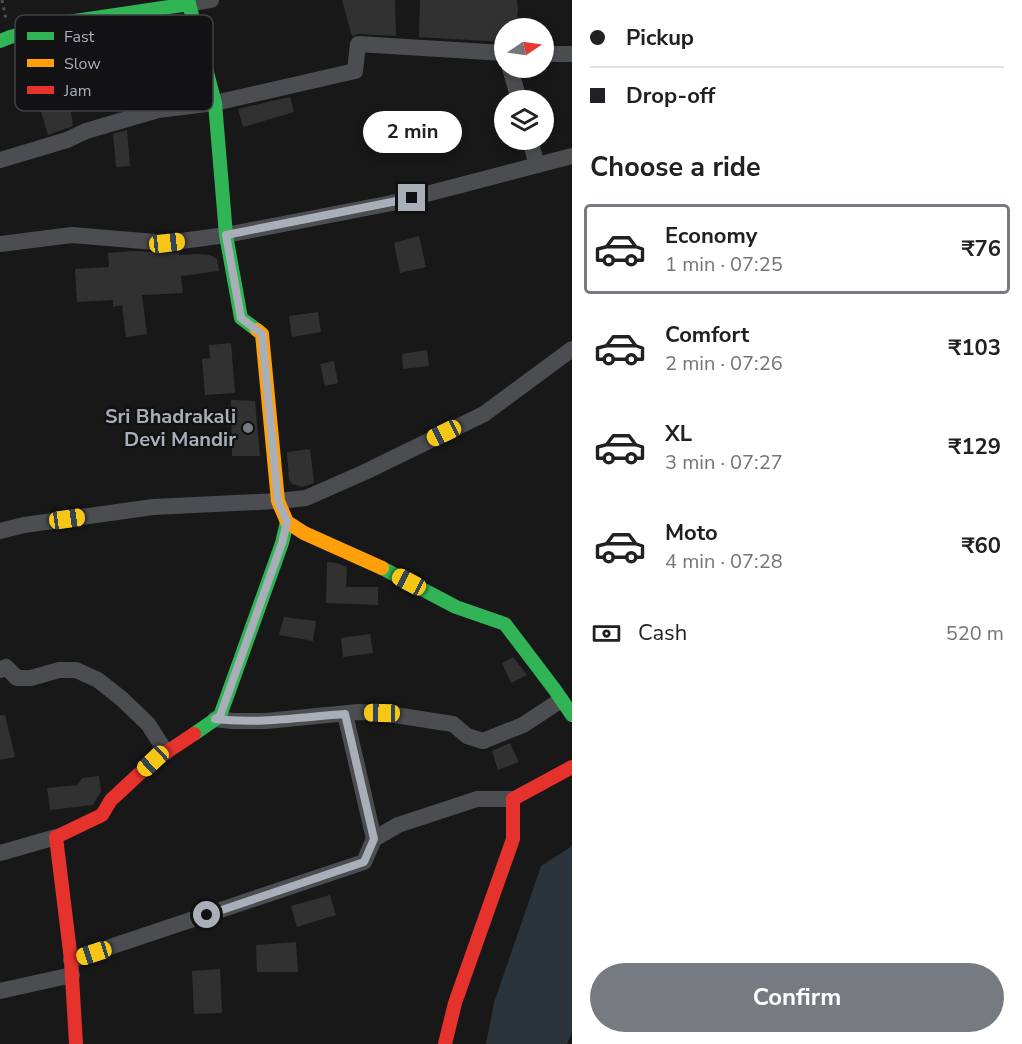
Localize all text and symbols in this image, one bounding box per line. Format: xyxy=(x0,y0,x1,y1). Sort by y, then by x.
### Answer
legend xyxy=(15,15,213,111)
north arrow xyxy=(494,18,554,78)
map controls xyxy=(494,18,554,150)
text: Pickup xyxy=(626,23,694,53)
text: Fast xyxy=(64,26,95,48)
text: Slow xyxy=(64,53,101,75)
text: Jam xyxy=(63,80,91,102)
text: Drop-off xyxy=(626,81,715,111)
button: layers xyxy=(494,90,554,150)
callout: 2 min xyxy=(362,111,462,153)
text: 2 min xyxy=(387,118,438,145)
text: Choose a ride xyxy=(590,149,761,186)
route end xyxy=(398,184,425,211)
text: Economy xyxy=(665,221,757,251)
icon: car xyxy=(593,222,647,276)
car xyxy=(148,232,186,254)
text: ₹76 xyxy=(961,234,1001,264)
text: 1 min · 07:25 xyxy=(665,251,783,278)
text: Comfort xyxy=(665,320,749,350)
icon: car xyxy=(593,321,647,375)
text: ₹103 xyxy=(948,333,1001,363)
text: 2 min · 07:26 xyxy=(665,350,783,377)
place label: Sri Bhadrakali Devi Mandir xyxy=(105,403,236,453)
car xyxy=(424,417,464,449)
text: XL xyxy=(665,419,692,449)
icon: car xyxy=(593,420,647,474)
marker: Sri Bhadrakali Devi Mandir xyxy=(241,421,255,435)
text: ₹129 xyxy=(948,432,1001,462)
text: 3 min · 07:27 xyxy=(665,449,783,476)
car xyxy=(48,508,86,530)
text: Moto xyxy=(665,518,718,548)
icon: car xyxy=(593,519,647,573)
text: ₹60 xyxy=(961,531,1001,561)
text: 4 min · 07:28 xyxy=(665,548,783,575)
car xyxy=(389,566,429,598)
icon: cash xyxy=(590,617,623,650)
text: Cash xyxy=(638,618,687,648)
text: 520 m xyxy=(946,620,1004,647)
car xyxy=(364,704,400,722)
car xyxy=(134,742,172,780)
route start xyxy=(193,901,220,928)
car xyxy=(74,939,114,967)
button: Confirm xyxy=(590,963,1004,1032)

